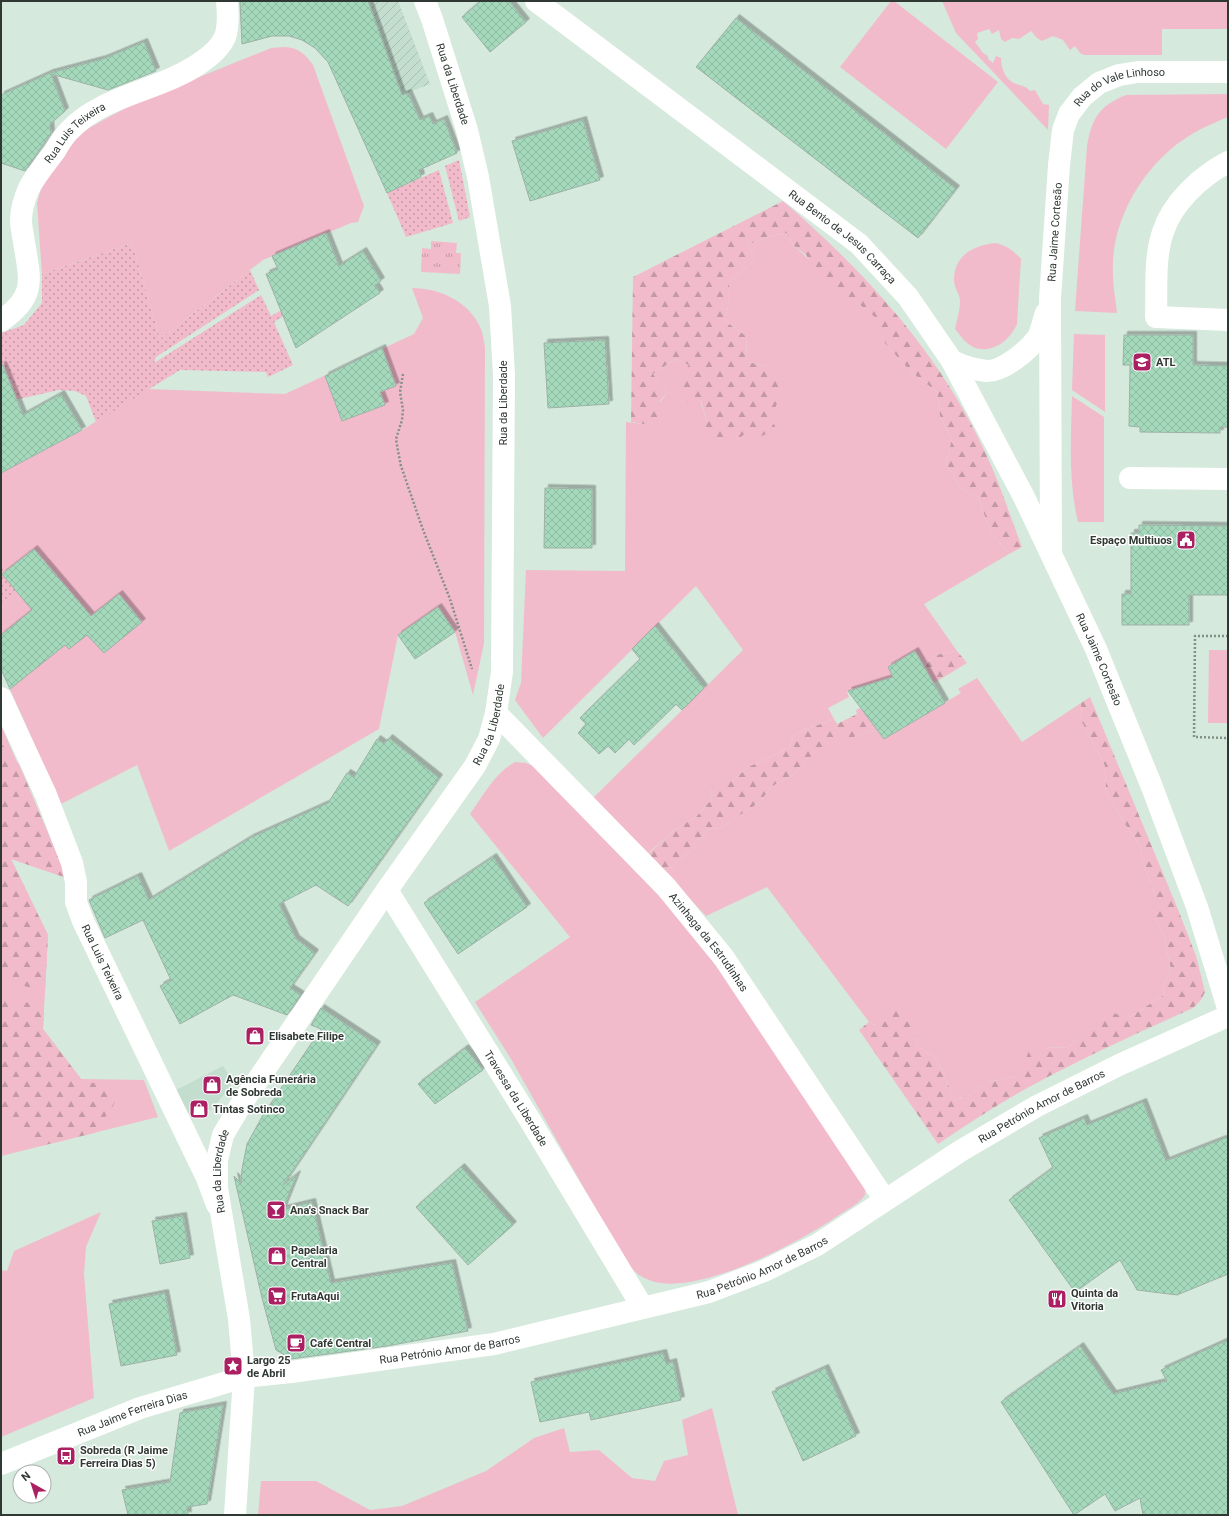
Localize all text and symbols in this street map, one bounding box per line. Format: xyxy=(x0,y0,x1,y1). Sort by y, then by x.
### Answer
street label: Rua da Liberdade xyxy=(433,42,472,127)
street label: Rua do Vale Linhoso xyxy=(1071,66,1165,109)
street label: Rua Luis Teixeira xyxy=(42,100,108,166)
street label: Rua Jaime Cortesão xyxy=(1045,182,1065,282)
street label: Rua Bento de Jesus Carraça xyxy=(786,187,899,287)
school or university icon: ATL xyxy=(1131,351,1153,373)
place label: ATL xyxy=(1156,356,1176,369)
street label: Rua da Liberdade xyxy=(497,360,510,445)
public building icon: Espaço Multiuos xyxy=(1175,529,1197,551)
place label: Espaço Multiuos xyxy=(1090,534,1172,547)
street label: Rua Jaime Cortesão xyxy=(1073,611,1124,708)
street label: Rua da Liberdade xyxy=(470,683,507,768)
street label: Azinhaga da Estrudinhas xyxy=(666,890,751,994)
street label: Rua Luis Teixeira xyxy=(79,922,126,1002)
shop icon: Elisabete Filipe xyxy=(244,1025,266,1047)
place label: Elisabete Filipe xyxy=(269,1030,344,1043)
street label: Travessa da Liberdade xyxy=(481,1048,550,1149)
street label: Rua Petrónio Amor de Barros xyxy=(976,1067,1108,1146)
place label: Agência Funerária de Sobreda xyxy=(226,1073,316,1099)
shop icon: Agência Funerária de Sobreda xyxy=(201,1074,223,1096)
shop icon: Tintas Sotinco xyxy=(188,1098,210,1120)
place label: Tintas Sotinco xyxy=(213,1103,285,1116)
street label: Rua da Liberdade xyxy=(211,1127,232,1214)
bar icon: Ana's Snack Bar xyxy=(265,1199,287,1221)
place label: Ana's Snack Bar xyxy=(290,1204,369,1217)
street label: Rua Petrónio Amor de Barros xyxy=(695,1234,831,1302)
place label: Papelaria Central xyxy=(291,1244,338,1270)
shop icon: Papelaria Central xyxy=(266,1245,288,1267)
supermarket icon: FrutaAqui xyxy=(266,1285,288,1307)
place label: Quinta da Vitoria xyxy=(1071,1287,1118,1313)
restaurant icon: Quinta da Vitoria xyxy=(1046,1288,1068,1310)
place label: FrutaAqui xyxy=(291,1290,339,1303)
cafe icon: Café Central xyxy=(285,1332,307,1354)
street label: Rua Petrónio Amor de Barros xyxy=(379,1332,522,1367)
place label: Café Central xyxy=(310,1337,371,1350)
place label: Largo 25 de Abril xyxy=(247,1354,291,1380)
place icon: Largo 25 de Abril xyxy=(222,1355,244,1377)
street label: Rua Jaime Ferreira Dias xyxy=(76,1388,189,1439)
place label: Sobreda (R Jaime Ferreira Dias 5) xyxy=(80,1444,168,1470)
bus stop icon: Sobreda (R Jaime Ferreira Dias 5) xyxy=(55,1445,77,1467)
north arrow xyxy=(12,1464,52,1504)
text: N xyxy=(19,1469,33,1484)

